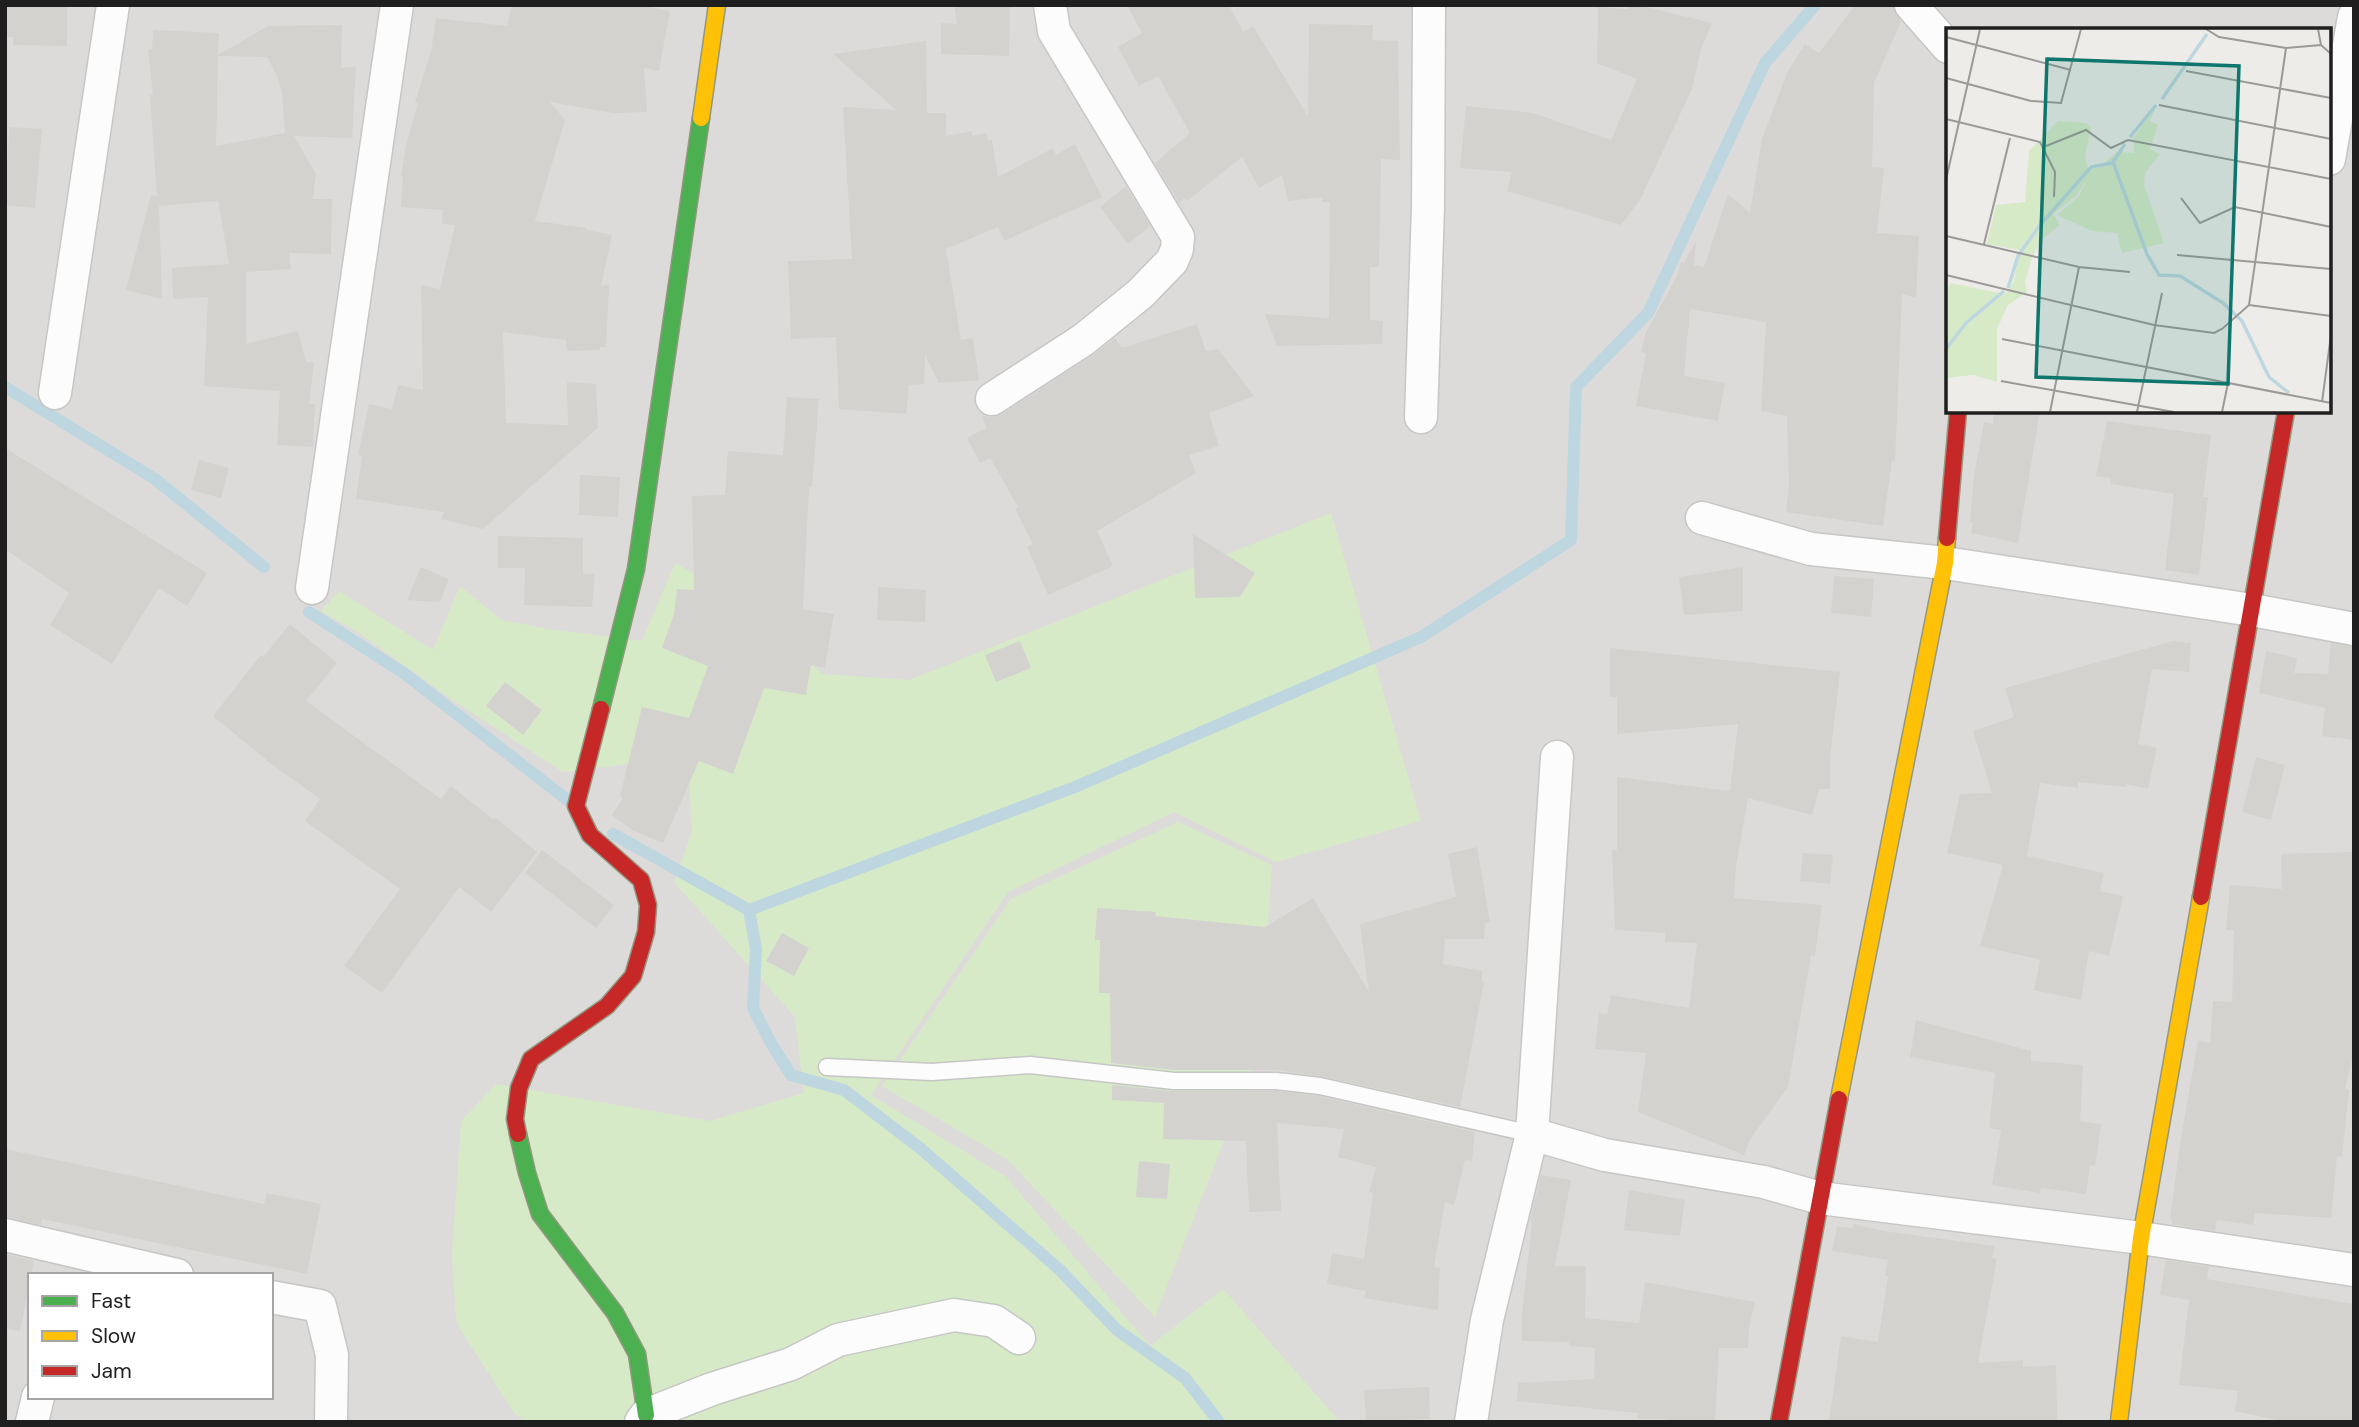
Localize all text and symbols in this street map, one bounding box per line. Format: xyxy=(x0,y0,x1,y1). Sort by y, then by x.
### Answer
inset map xyxy=(1946,28,2331,413)
legend xyxy=(28,1273,273,1399)
text: Fast xyxy=(91,1287,131,1315)
text: Slow xyxy=(91,1322,136,1350)
text: Jam xyxy=(91,1357,132,1385)

